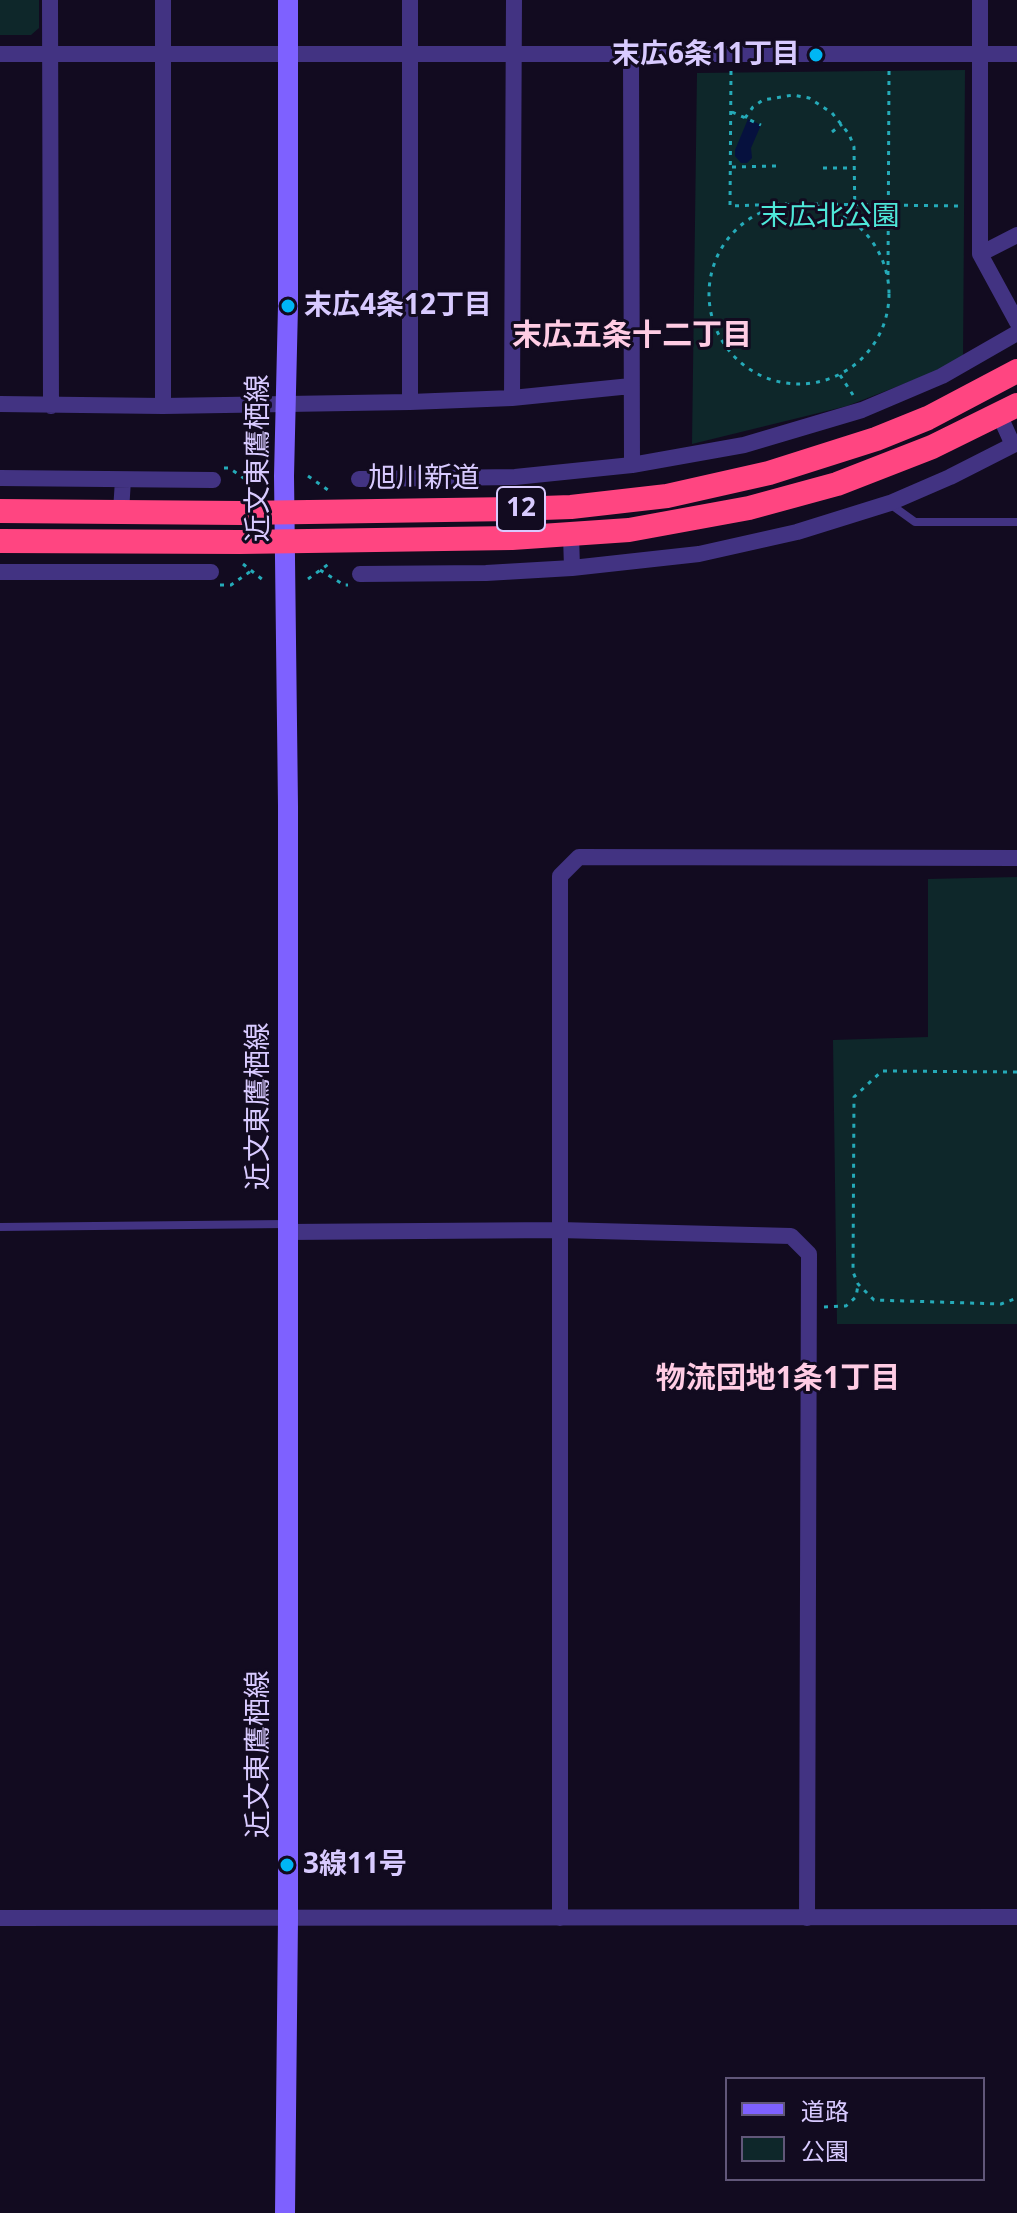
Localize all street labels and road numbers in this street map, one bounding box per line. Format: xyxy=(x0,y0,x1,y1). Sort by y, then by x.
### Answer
street label: 近文東鷹栖線 xyxy=(242,374,276,542)
street label: 旭川新道 xyxy=(368,462,480,496)
road number: 12 xyxy=(497,487,545,531)
street label: 近文東鷹栖線 xyxy=(242,1022,276,1190)
street label: 近文東鷹栖線 xyxy=(242,1670,276,1838)

